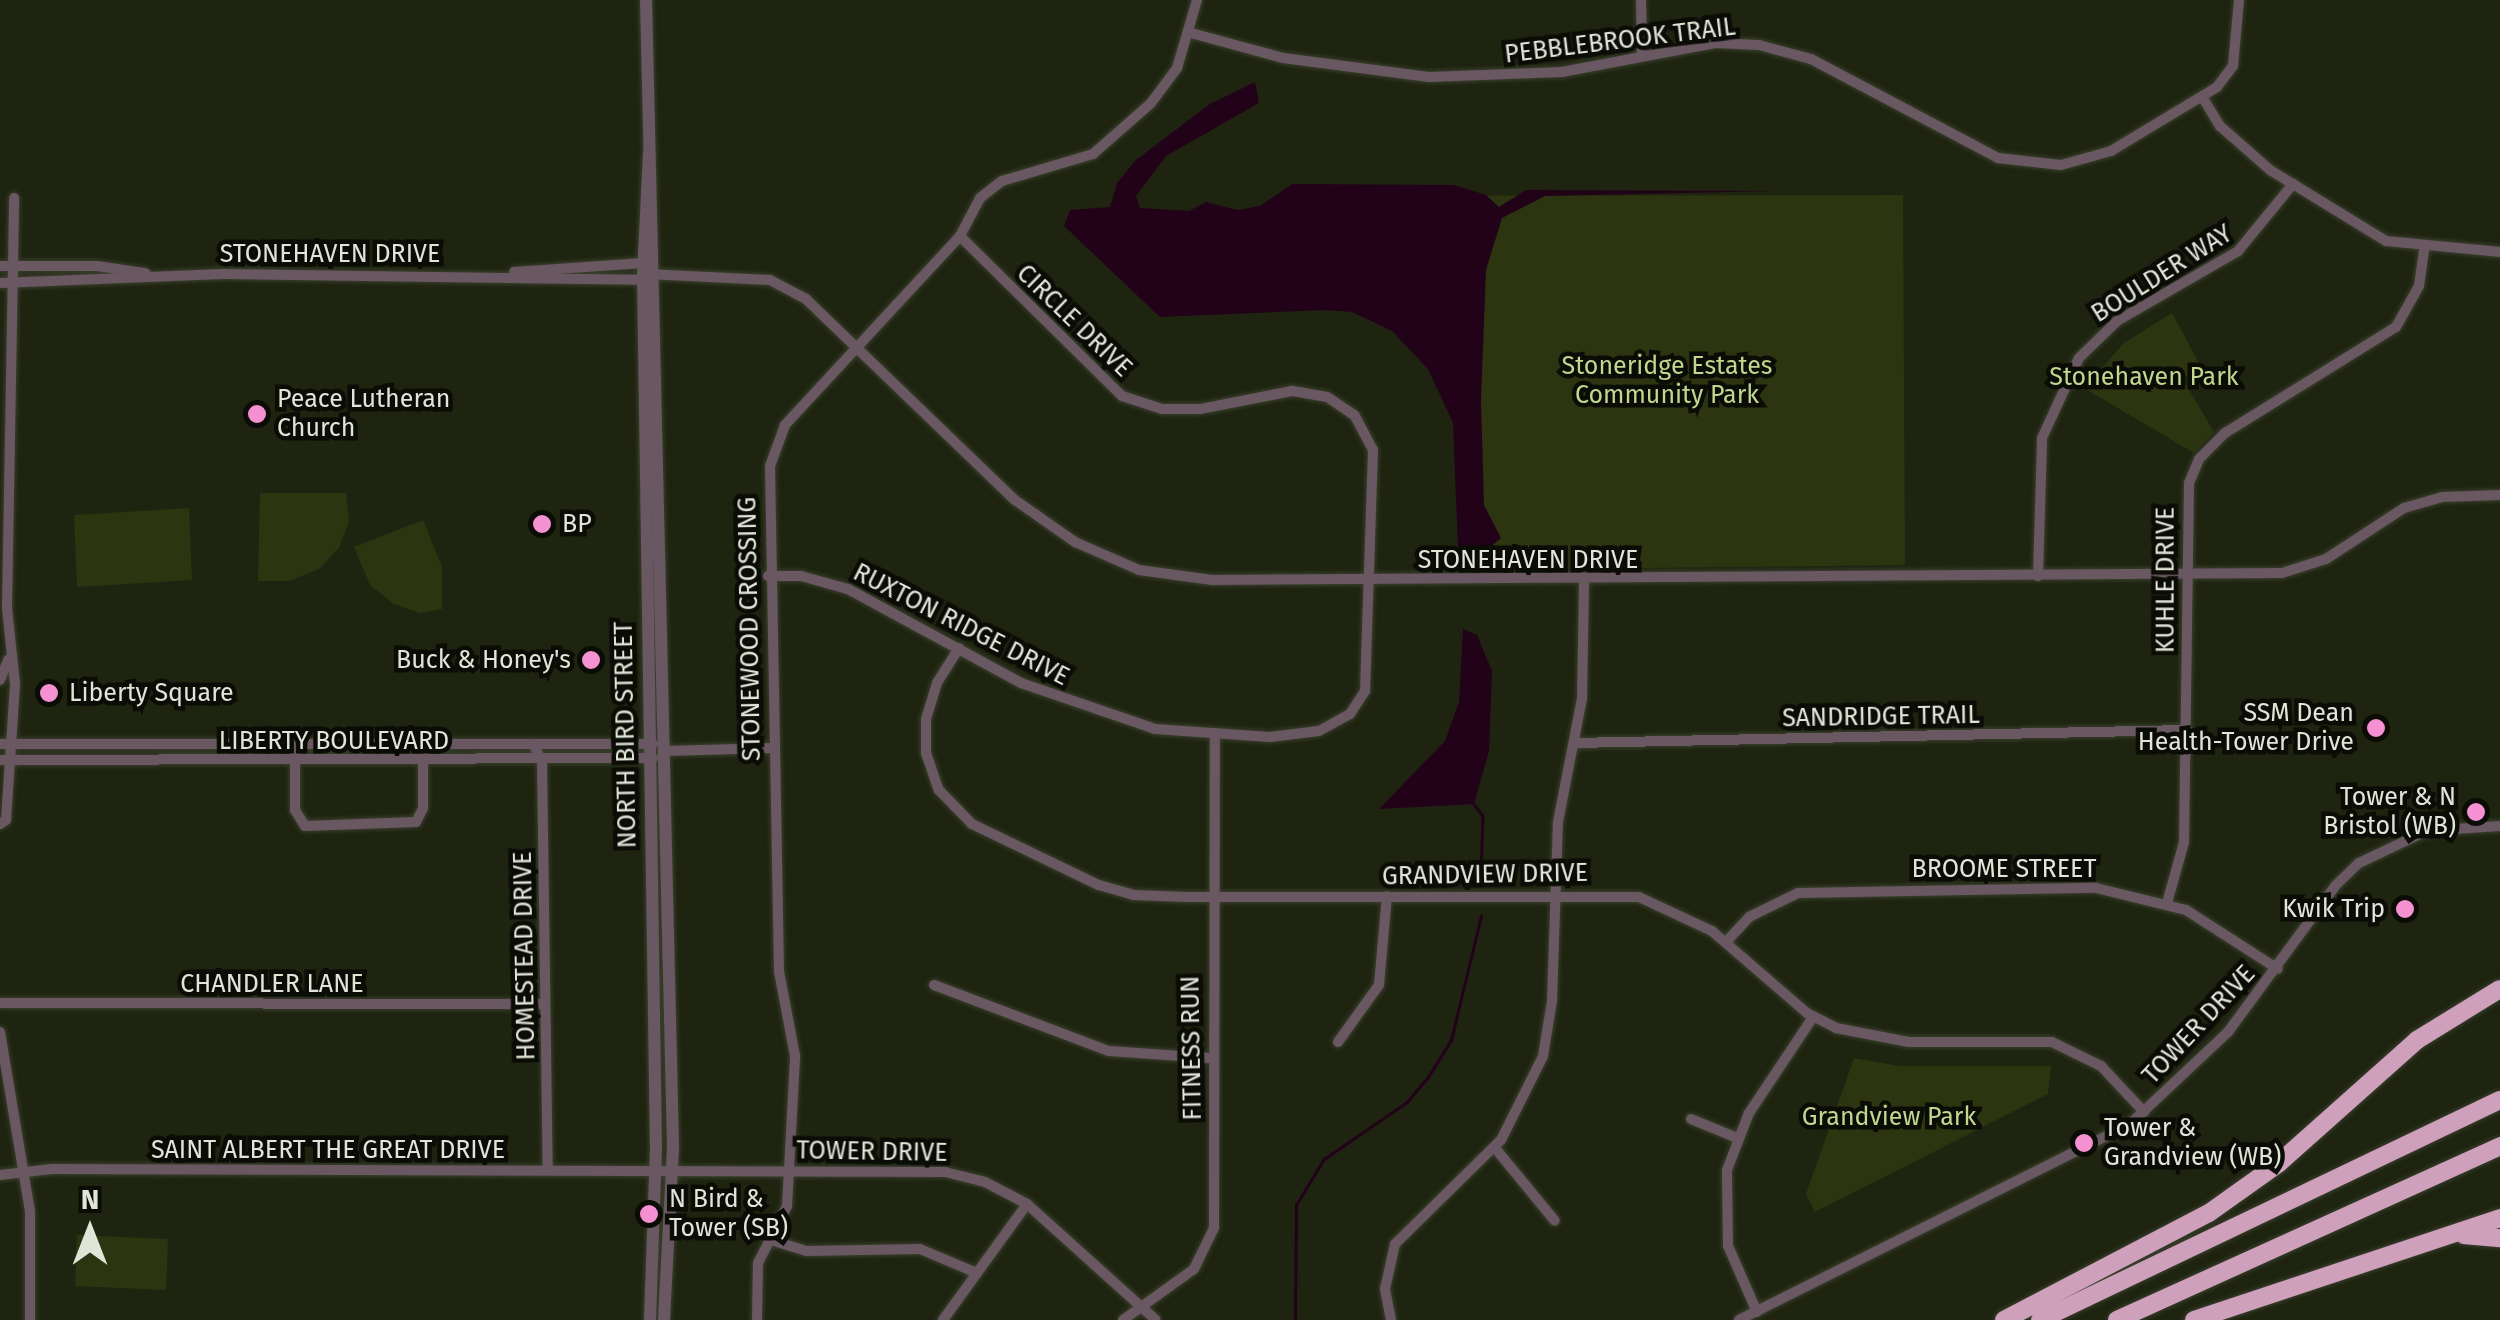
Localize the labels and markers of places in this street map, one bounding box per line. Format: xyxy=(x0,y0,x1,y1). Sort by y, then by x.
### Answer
place label: Peace Lutheran Church xyxy=(277,385,450,444)
marker: Peace Lutheran Church xyxy=(246,403,268,425)
place label: BP xyxy=(562,509,592,539)
marker: BP xyxy=(531,513,553,535)
place label: Buck & Honey's xyxy=(396,645,571,675)
marker: Buck & Honey's xyxy=(580,649,602,671)
place label: Liberty Square xyxy=(69,678,234,708)
marker: Liberty Square xyxy=(38,682,60,704)
place label: SSM Dean Health-Tower Drive xyxy=(2138,699,2354,758)
marker: SSM Dean Health-Tower Drive xyxy=(2363,715,2389,741)
place label: Tower & N Bristol (WB) xyxy=(2323,783,2456,842)
marker: Tower & N Bristol (WB) xyxy=(2465,801,2487,823)
place label: Kwik Trip xyxy=(2282,894,2385,924)
marker: Kwik Trip xyxy=(2394,898,2416,920)
place label: Tower & Grandview (WB) xyxy=(2104,1114,2281,1173)
marker: Tower & Grandview (WB) xyxy=(2073,1132,2095,1154)
place label: N Bird & Tower (SB) xyxy=(669,1185,788,1244)
marker: N Bird & Tower (SB) xyxy=(638,1203,660,1225)

